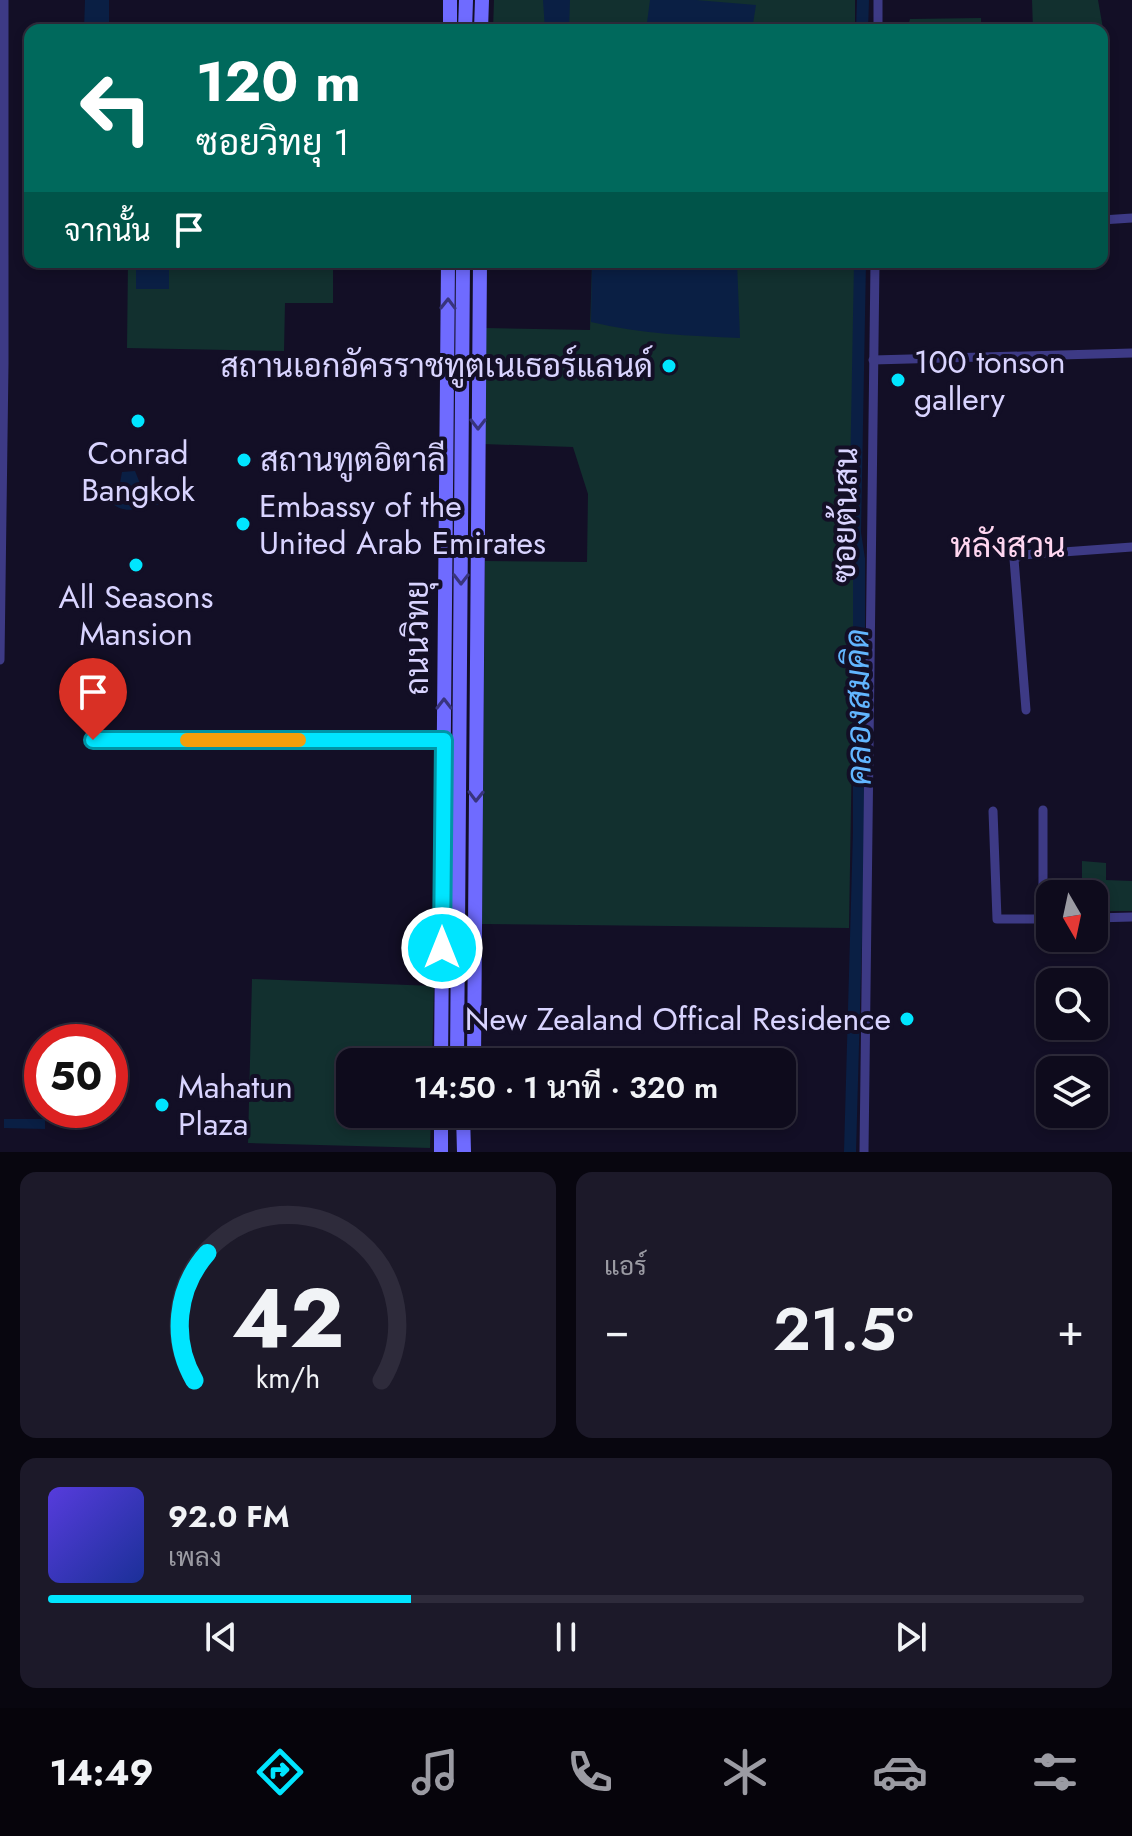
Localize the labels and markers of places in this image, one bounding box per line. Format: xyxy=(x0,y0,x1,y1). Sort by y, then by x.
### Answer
place label: 100 tonson gallery xyxy=(914,339,1066,422)
place label: สถานเอกอัครราชทูตเนเธอร์แลนด์ xyxy=(220,343,653,389)
marker: สถานเอกอัครราชทูตเนเธอร์แลนด์ xyxy=(660,357,678,375)
marker: 100 tonson gallery xyxy=(889,371,907,389)
marker: Conrad Bangkok xyxy=(129,412,147,430)
place label: Conrad Bangkok xyxy=(81,430,196,513)
place label: สถานทูตอิตาลี xyxy=(260,437,446,483)
marker: สถานทูตอิตาลี xyxy=(235,451,253,469)
place label: Embassy of the United Arab Emirates xyxy=(259,483,546,566)
marker: Embassy of the United Arab Emirates xyxy=(234,515,252,533)
marker: All Seasons Mansion xyxy=(127,556,145,574)
place label: All Seasons Mansion xyxy=(59,574,213,657)
pin xyxy=(59,658,127,740)
place label: New Zealand Offical Residence xyxy=(465,996,891,1042)
marker: New Zealand Offical Residence xyxy=(898,1010,916,1028)
place label: Mahatun Plaza xyxy=(178,1064,293,1147)
marker: Mahatun Plaza xyxy=(153,1096,171,1114)

